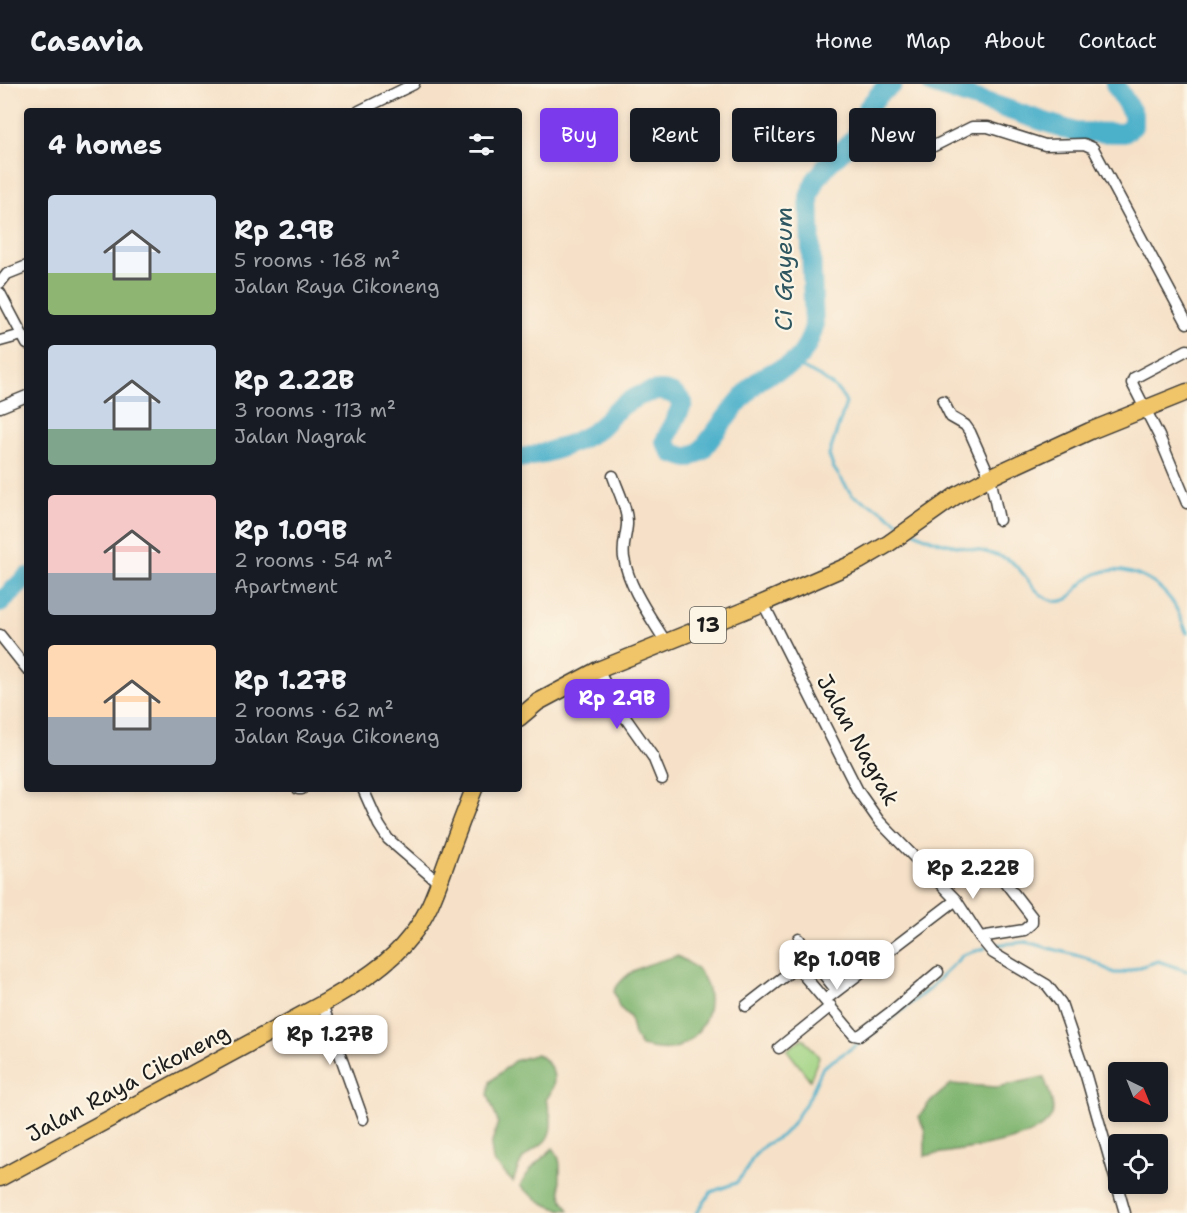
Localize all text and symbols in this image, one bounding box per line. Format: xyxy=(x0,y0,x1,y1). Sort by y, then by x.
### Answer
text: Casavia xyxy=(30,22,143,60)
text: Home xyxy=(815,27,873,55)
text: Map xyxy=(906,27,951,55)
text: About xyxy=(984,27,1045,55)
text: Contact xyxy=(1078,27,1157,55)
chip: Buy xyxy=(540,108,618,162)
chip: Rent xyxy=(630,108,720,162)
chip: Filters xyxy=(732,108,837,162)
chip: New xyxy=(849,108,936,162)
text: 4 homes xyxy=(48,127,162,162)
icon: filters xyxy=(465,128,498,161)
water label: Ci Gayeum xyxy=(768,207,800,331)
text: Rp 2.9B xyxy=(234,212,334,247)
icon: home xyxy=(96,219,168,291)
text: 5 rooms · 168 m² xyxy=(234,247,400,273)
text: Jalan Raya Cikoneng xyxy=(234,273,439,299)
text: Rp 2.22B xyxy=(234,362,354,397)
icon: home xyxy=(96,369,168,441)
text: 3 rooms · 113 m² xyxy=(234,397,396,423)
text: Jalan Nagrak xyxy=(234,423,367,449)
text: Rp 1.09B xyxy=(234,512,348,547)
icon: home xyxy=(96,519,168,591)
text: 2 rooms · 54 m² xyxy=(234,547,393,573)
text: Apartment xyxy=(234,573,338,599)
road number: 13 xyxy=(690,607,726,643)
text: Rp 1.27B xyxy=(234,662,347,697)
icon: home xyxy=(96,669,168,741)
street label: Jalan Nagrak xyxy=(810,669,906,811)
pin: Rp 2.9B xyxy=(562,679,672,730)
text: Rp 2.9B xyxy=(578,685,656,711)
text: 2 rooms · 62 m² xyxy=(234,697,394,723)
text: Jalan Raya Cikoneng xyxy=(234,723,439,749)
pin: Rp 2.22B xyxy=(911,849,1035,900)
text: Rp 2.22B xyxy=(927,855,1019,881)
pin: Rp 1.09B xyxy=(775,940,899,991)
text: Rp 1.09B xyxy=(793,946,881,972)
pin: Rp 1.27B xyxy=(268,1015,392,1066)
street label: Jalan Raya Cikoneng xyxy=(21,1017,235,1149)
text: Rp 1.27B xyxy=(287,1021,373,1047)
north arrow xyxy=(1108,1062,1168,1122)
map controls xyxy=(1108,1062,1168,1194)
button: locate xyxy=(1108,1134,1168,1194)

